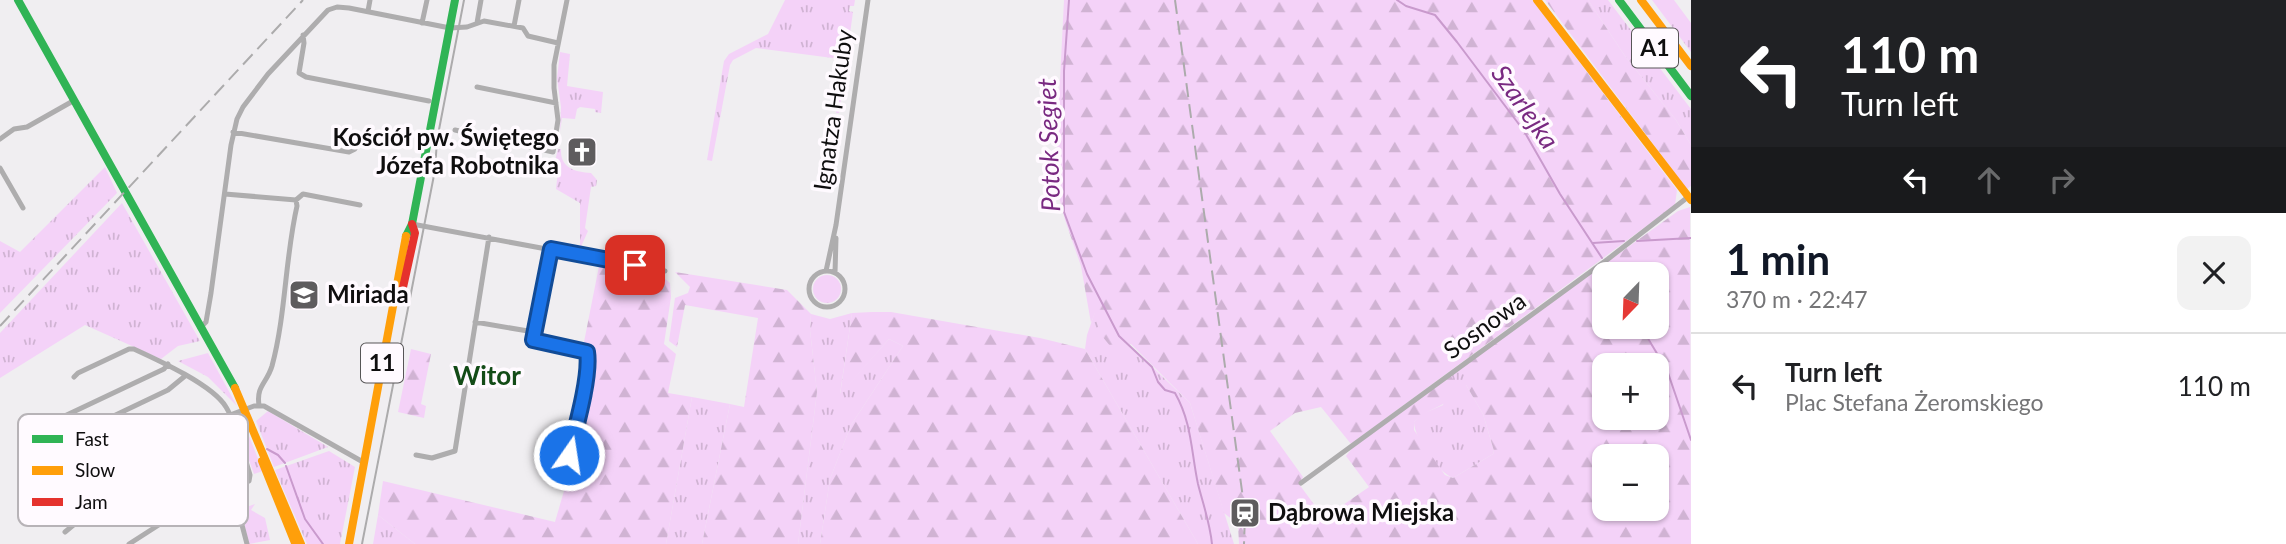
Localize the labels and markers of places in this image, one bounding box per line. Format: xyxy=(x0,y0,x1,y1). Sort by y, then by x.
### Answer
place label: Kościół pw. Świętego Józefa Robotnika xyxy=(332,122,559,179)
church icon: Kościół pw. Świętego Józefa Robotnika xyxy=(565,135,599,169)
pin xyxy=(605,235,665,295)
school or university icon: Miriada xyxy=(287,278,321,312)
place label: Miriada xyxy=(327,279,409,308)
station icon: Dąbrowa Miejska xyxy=(1228,496,1262,530)
place label: Dąbrowa Miejska xyxy=(1268,497,1454,526)

